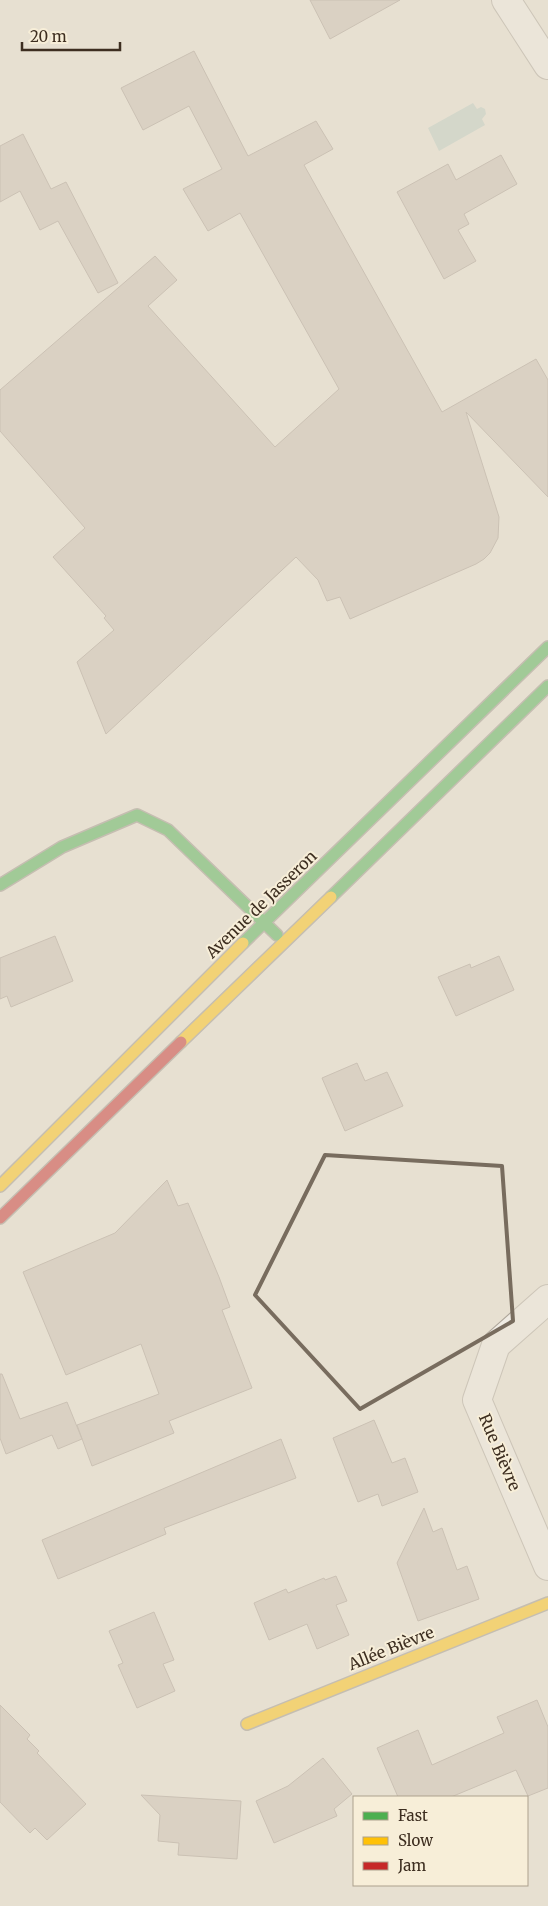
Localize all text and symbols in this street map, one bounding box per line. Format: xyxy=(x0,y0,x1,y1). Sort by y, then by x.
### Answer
scale bar xyxy=(22,20,120,52)
text: 20 m xyxy=(30,27,67,46)
street label: Avenue de Jasseron xyxy=(201,846,321,963)
street label: Rue Bièvre xyxy=(475,1411,525,1493)
street label: Allée Bièvre xyxy=(344,1622,437,1675)
legend xyxy=(353,1796,528,1886)
text: Fast xyxy=(398,1806,428,1825)
text: Slow xyxy=(398,1831,433,1850)
text: Jam xyxy=(397,1856,426,1875)

